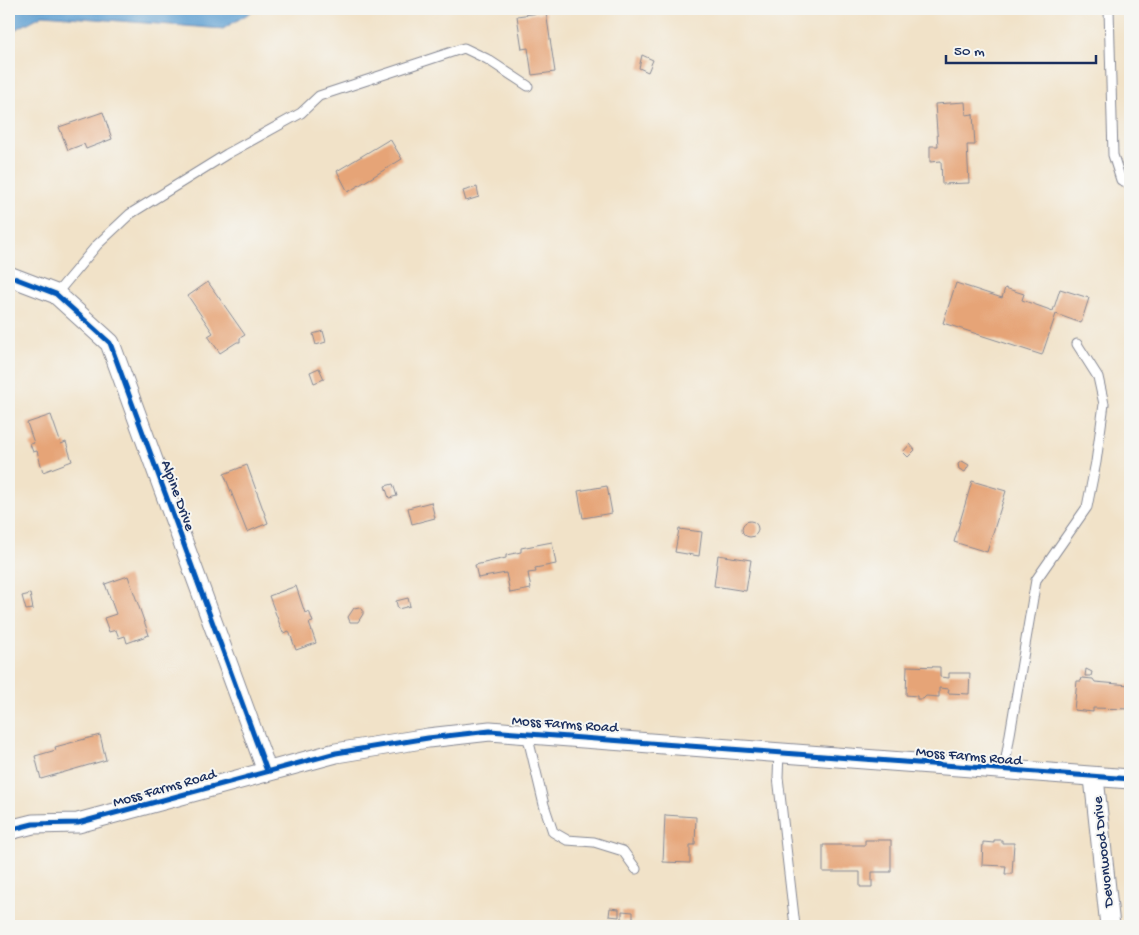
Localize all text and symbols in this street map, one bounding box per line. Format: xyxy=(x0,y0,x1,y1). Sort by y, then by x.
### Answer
scale bar xyxy=(946,32,1096,64)
text: 50 m xyxy=(954,43,985,61)
street label: Alpine Drive xyxy=(156,458,198,534)
street label: Moss Farms Road xyxy=(511,712,620,738)
street label: Moss Farms Road xyxy=(915,743,1024,771)
street label: Moss Farms Road xyxy=(111,765,219,812)
street label: Devonwood Drive xyxy=(1089,795,1119,909)

